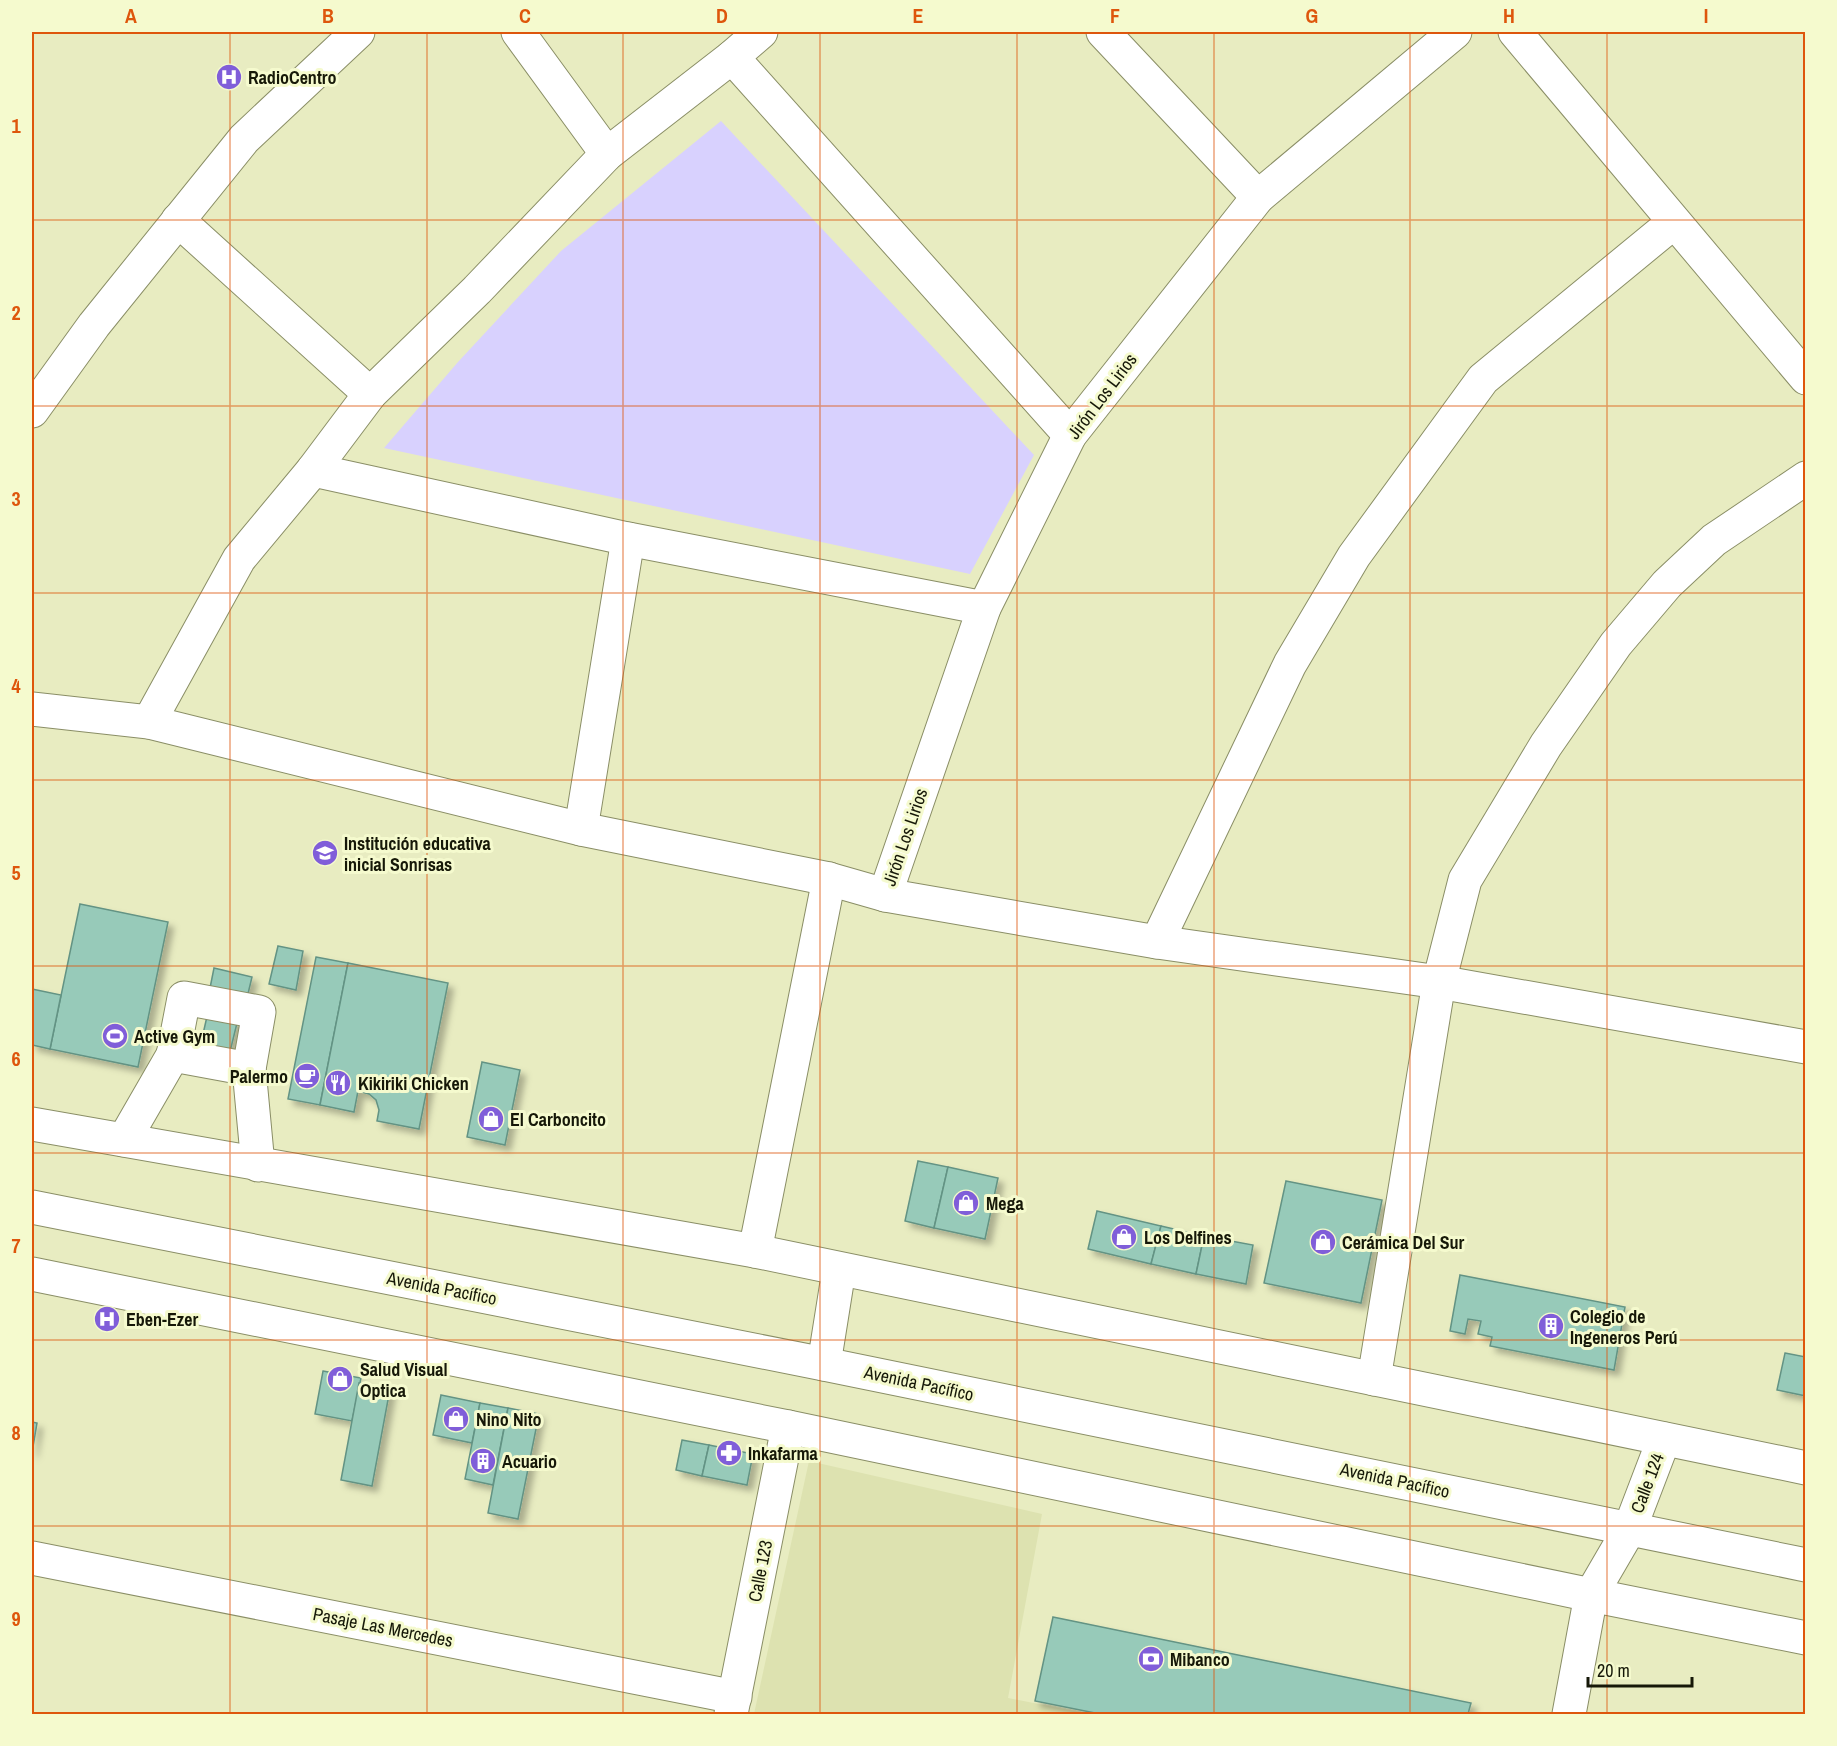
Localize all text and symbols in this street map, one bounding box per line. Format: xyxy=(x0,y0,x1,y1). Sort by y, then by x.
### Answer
text: A xyxy=(125,2,137,29)
text: B xyxy=(322,2,334,29)
text: C xyxy=(519,2,531,29)
text: D xyxy=(716,2,728,29)
text: E xyxy=(913,2,924,29)
text: F xyxy=(1110,2,1120,29)
text: G xyxy=(1306,2,1318,29)
text: H xyxy=(1503,2,1515,29)
text: I xyxy=(1704,2,1708,29)
hospital icon: RadioCentro xyxy=(214,62,244,92)
place label: RadioCentro xyxy=(248,65,337,90)
text: 1 xyxy=(11,112,21,139)
text: 2 xyxy=(11,299,21,326)
street label: Jirón Los Lirios xyxy=(1061,348,1143,444)
text: 3 xyxy=(11,485,21,512)
text: 4 xyxy=(11,672,21,699)
street label: Jirón Los Lirios xyxy=(877,785,933,889)
place label: Institución educativa inicial Sonrisas xyxy=(344,831,492,877)
school or university icon: Institución educativa inicial Sonrisas xyxy=(310,838,340,868)
text: 5 xyxy=(11,859,21,886)
sports icon: Active Gym xyxy=(100,1021,130,1051)
place label: Active Gym xyxy=(134,1024,215,1049)
text: 6 xyxy=(11,1045,21,1072)
cafe icon: Palermo xyxy=(292,1061,322,1091)
place label: Palermo xyxy=(230,1064,288,1089)
restaurant icon: Kikiriki Chicken xyxy=(323,1068,353,1098)
place label: Kikiriki Chicken xyxy=(358,1071,469,1096)
shop icon: El Carboncito xyxy=(476,1104,506,1134)
place label: El Carboncito xyxy=(510,1107,606,1132)
shop icon: Mega xyxy=(951,1188,981,1218)
place label: Mega xyxy=(986,1191,1025,1216)
shop icon: Los Delfines xyxy=(1109,1222,1139,1252)
place label: Los Delfines xyxy=(1144,1225,1232,1250)
shop icon: Cerámica Del Sur xyxy=(1308,1227,1338,1257)
place label: Cerámica Del Sur xyxy=(1342,1230,1464,1255)
text: 7 xyxy=(11,1232,21,1259)
street label: Avenida Pacífico xyxy=(384,1265,499,1311)
hospital icon: Eben-Ezer xyxy=(92,1304,122,1334)
place label: Colegio de Ingeneros Perú xyxy=(1570,1304,1677,1350)
place label: Eben-Ezer xyxy=(126,1307,198,1332)
building icon: Colegio de Ingeneros Perú xyxy=(1536,1311,1566,1341)
place label: Salud Visual Optica xyxy=(360,1357,448,1403)
street label: Avenida Pacífico xyxy=(861,1359,976,1407)
shop icon: Salud Visual Optica xyxy=(325,1364,355,1394)
shop icon: Nino Nito xyxy=(441,1404,471,1434)
place label: Nino Nito xyxy=(476,1407,542,1432)
text: 8 xyxy=(11,1419,21,1446)
pharmacy icon: Inkafarma xyxy=(714,1438,744,1468)
place label: Inkafarma xyxy=(748,1441,819,1466)
building icon: Acuario xyxy=(468,1446,498,1476)
place label: Acuario xyxy=(502,1449,557,1474)
street label: Calle 124 xyxy=(1624,1449,1670,1517)
street label: Avenida Pacífico xyxy=(1337,1456,1452,1504)
street label: Calle 123 xyxy=(742,1538,778,1604)
street label: Pasaje Las Mercedes xyxy=(311,1601,455,1653)
text: 9 xyxy=(11,1605,21,1632)
bank icon: Mibanco xyxy=(1136,1644,1166,1674)
place label: Mibanco xyxy=(1170,1647,1230,1672)
scale bar xyxy=(1588,1650,1692,1688)
text: 20 m xyxy=(1597,1658,1630,1683)

